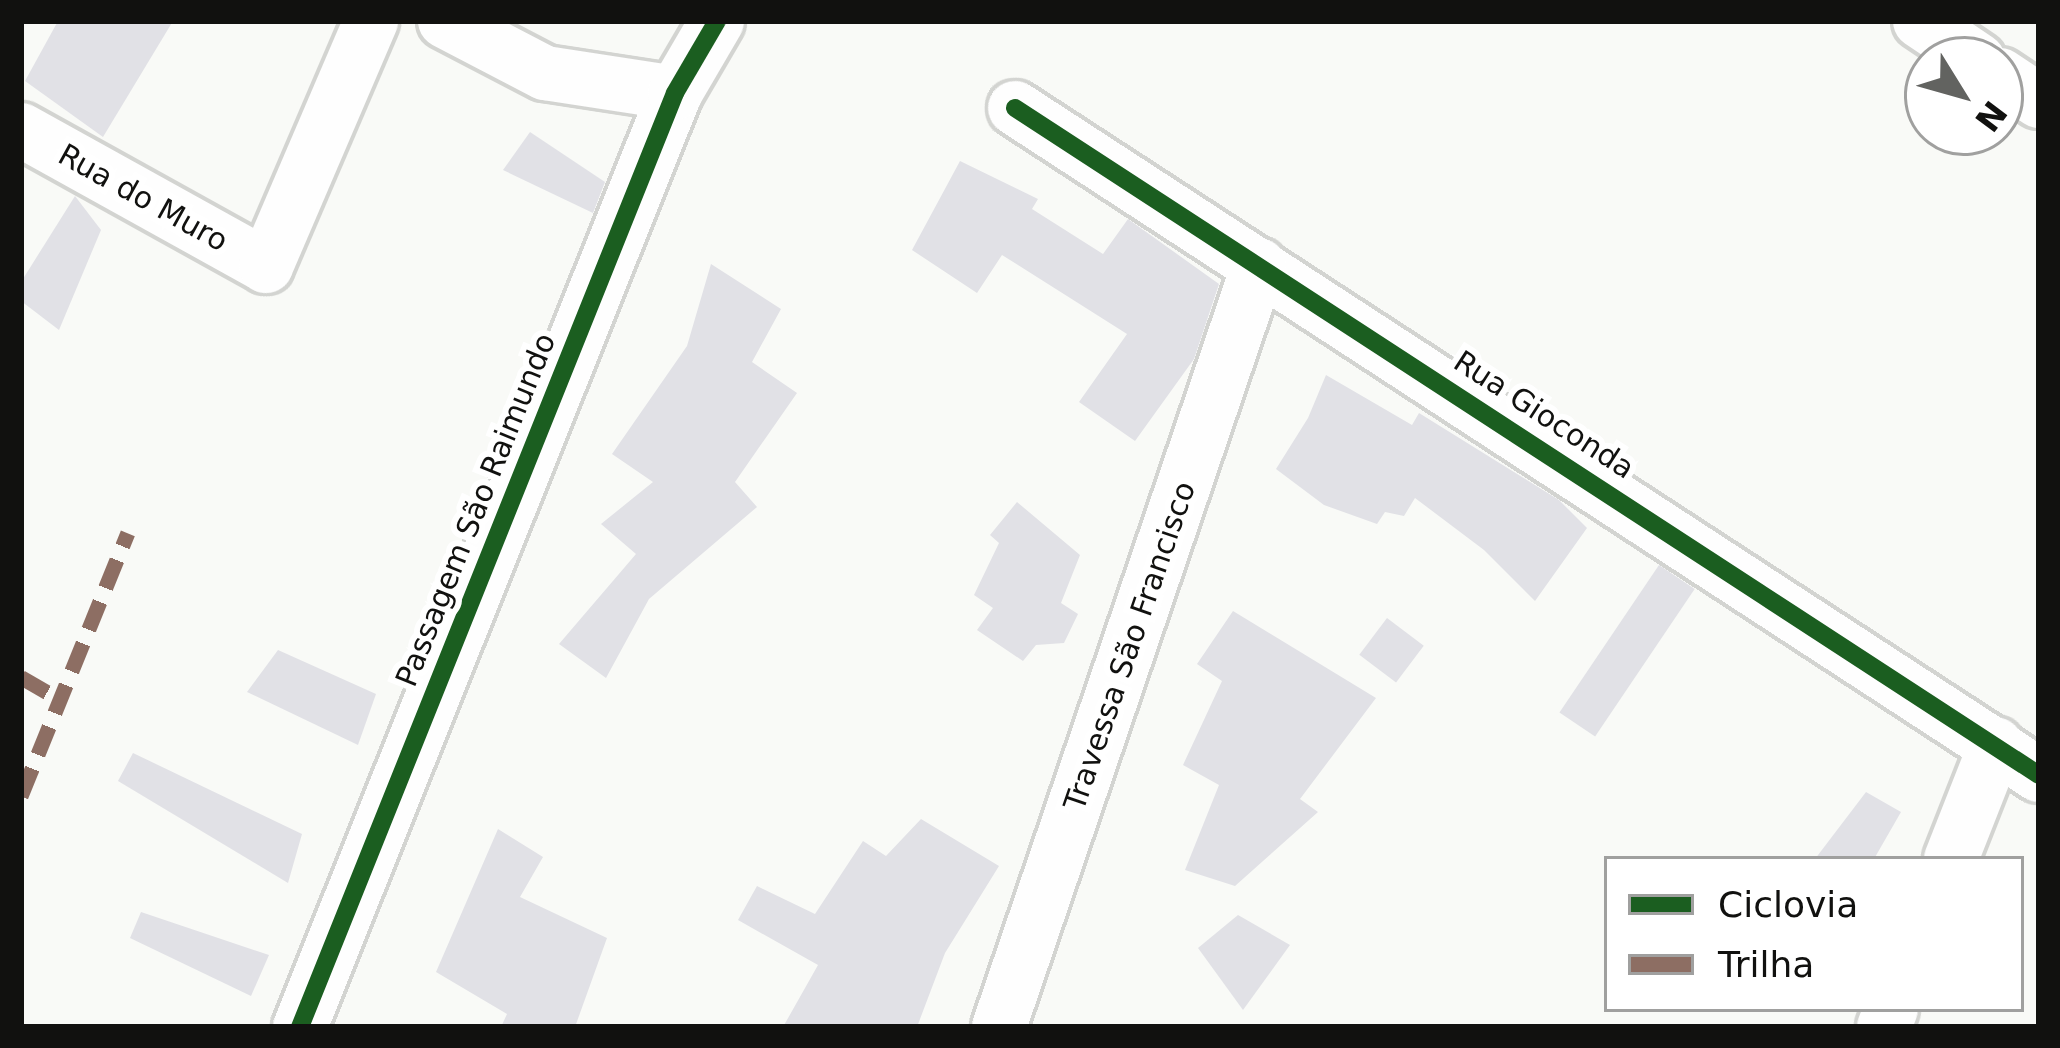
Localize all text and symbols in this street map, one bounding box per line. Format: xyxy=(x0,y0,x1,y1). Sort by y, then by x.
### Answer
north arrow xyxy=(1904,36,2024,156)
text: N xyxy=(1967,93,2015,139)
street label: Rua do Muro xyxy=(52,137,234,259)
street label: Passagem São Raimundo xyxy=(389,328,563,692)
street label: Rua Gioconda xyxy=(1447,343,1641,487)
street label: Travessa São Francisco xyxy=(1057,477,1203,815)
legend xyxy=(1604,856,2024,1012)
text: Ciclovia xyxy=(1718,884,1858,925)
text: Trilha xyxy=(1718,944,1814,985)

